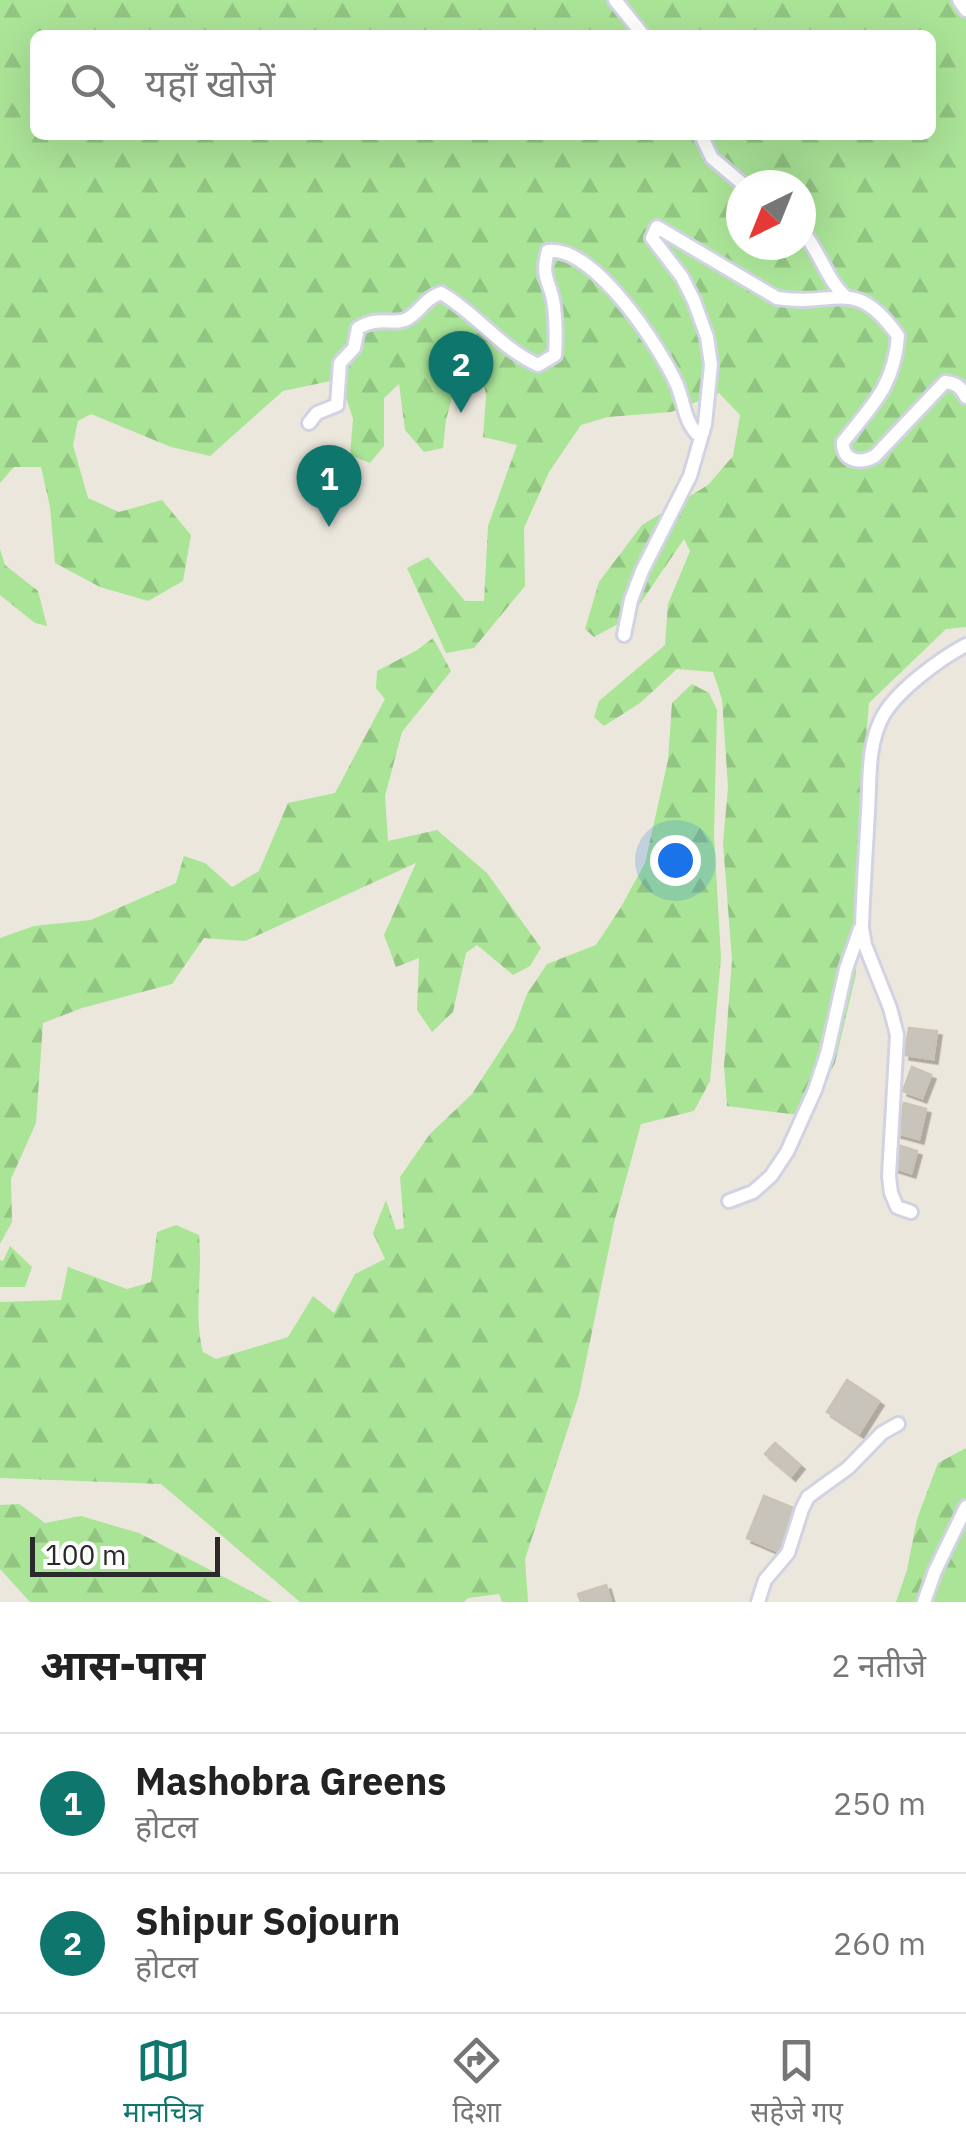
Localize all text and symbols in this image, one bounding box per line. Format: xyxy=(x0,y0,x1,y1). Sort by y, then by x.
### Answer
search box xyxy=(30,30,936,140)
icon: search xyxy=(65,58,120,113)
text: यहाँ खोजें xyxy=(145,58,275,107)
north arrow xyxy=(726,170,816,260)
pin: 2 xyxy=(428,330,494,413)
pin: 1 xyxy=(296,444,362,527)
your location xyxy=(650,835,701,886)
scale bar xyxy=(30,1532,220,1576)
text: 100 m xyxy=(45,1536,126,1573)
text: आस-पास xyxy=(40,1637,205,1692)
text: 2 नतीजे xyxy=(831,1644,926,1686)
text: Mashobra Greens xyxy=(135,1756,447,1805)
text: 1 xyxy=(63,1782,82,1824)
text: 250 m xyxy=(833,1782,926,1824)
text: होटल xyxy=(135,1805,198,1847)
text: Shipur Sojourn xyxy=(135,1896,400,1945)
text: 2 xyxy=(63,1922,82,1964)
text: 260 m xyxy=(833,1922,926,1964)
text: होटल xyxy=(135,1945,198,1987)
tab: मानचित्र xyxy=(123,2033,203,2133)
tab: दिशा xyxy=(449,2033,504,2133)
tab: सहेजे गए xyxy=(750,2033,843,2133)

